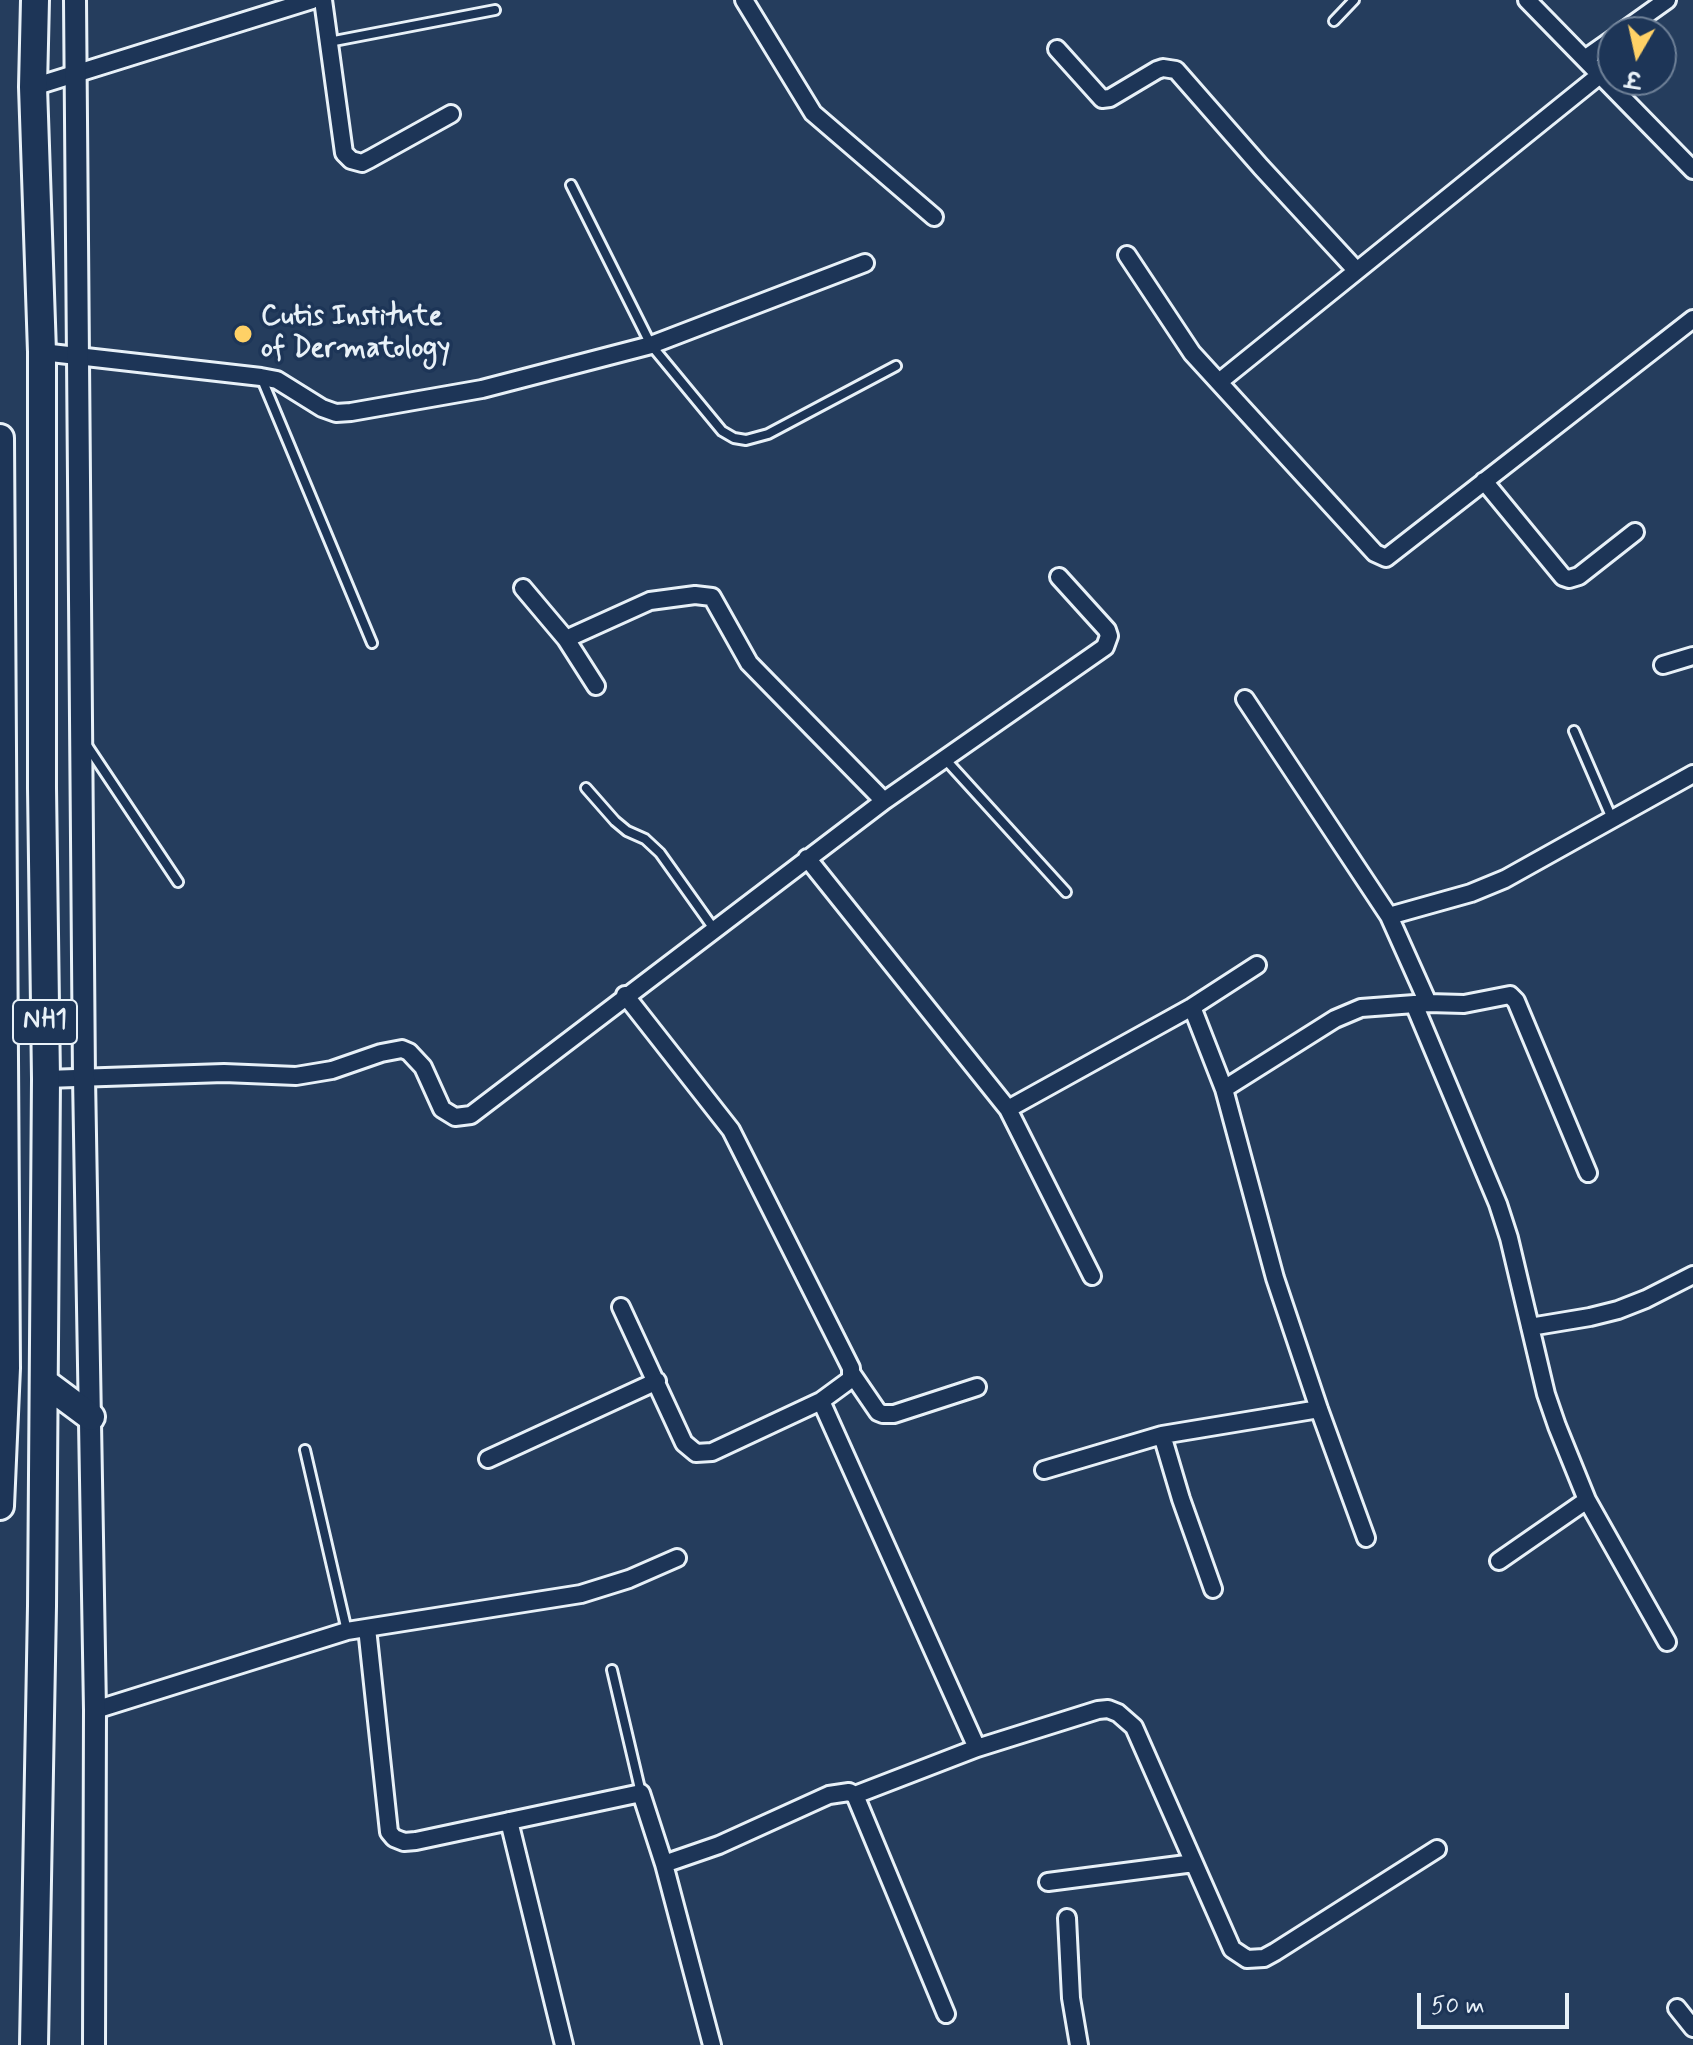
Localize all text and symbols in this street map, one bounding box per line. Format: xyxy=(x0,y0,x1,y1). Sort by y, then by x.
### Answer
north arrow xyxy=(1597,16,1677,96)
text: उ xyxy=(1624,63,1643,93)
place label: Cutis Institute of Dermatology xyxy=(261,301,450,367)
marker: Cutis Institute of Dermatology xyxy=(232,323,254,345)
road number: NH1 xyxy=(13,1000,77,1044)
scale bar xyxy=(1421,1977,1573,2027)
text: 50 m xyxy=(1431,1991,1485,2022)

